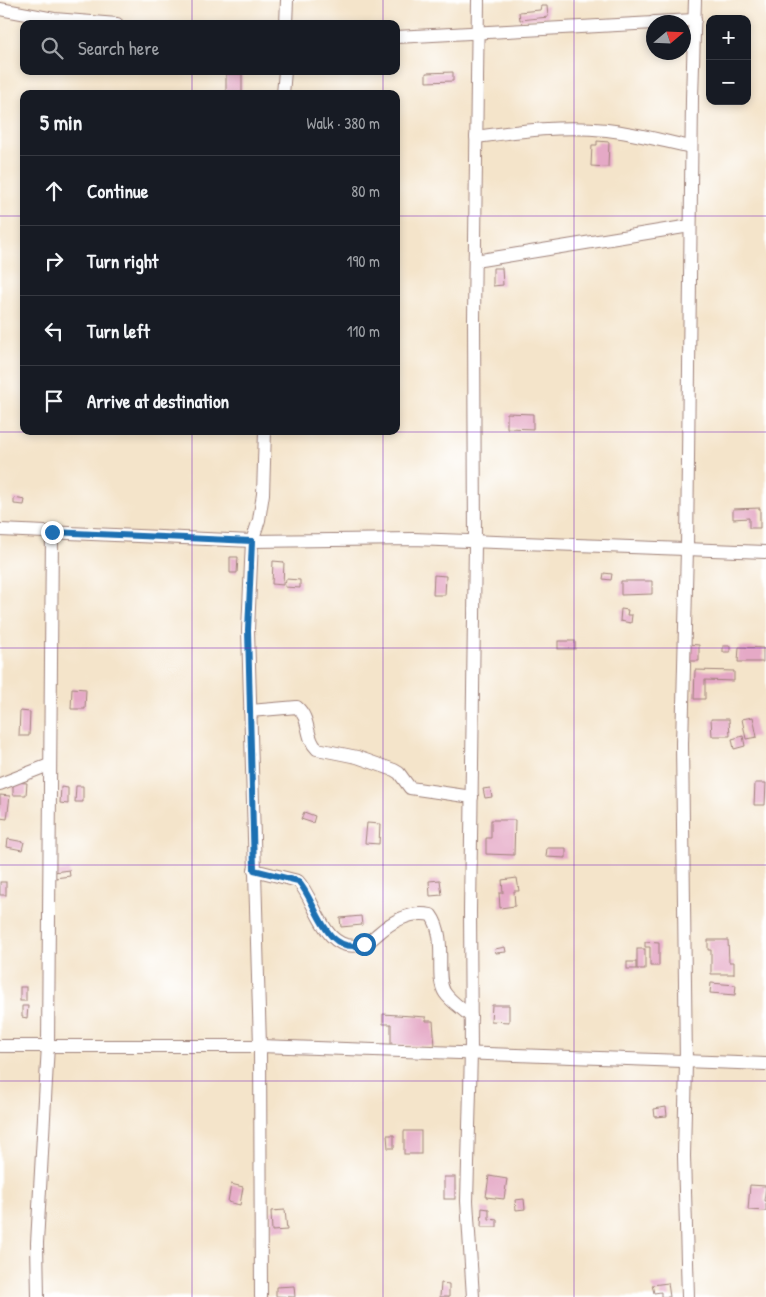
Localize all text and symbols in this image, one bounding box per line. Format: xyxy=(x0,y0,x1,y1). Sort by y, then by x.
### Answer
north arrow xyxy=(646,15,691,60)
map controls xyxy=(706,15,751,105)
button: + xyxy=(706,15,751,60)
search box xyxy=(20,20,400,75)
icon: search xyxy=(38,34,66,62)
text: Search here xyxy=(78,35,159,61)
button: − xyxy=(706,60,751,105)
text: 5 min xyxy=(40,108,82,137)
text: Walk · 380 m xyxy=(307,112,380,134)
icon: ahead xyxy=(40,177,68,205)
text: Continue xyxy=(87,178,148,204)
text: 80 m xyxy=(351,180,380,202)
icon: right xyxy=(40,247,68,275)
text: Turn right xyxy=(87,248,158,274)
text: 190 m xyxy=(347,250,380,272)
icon: left xyxy=(40,317,68,345)
text: Turn left xyxy=(87,318,150,344)
text: 110 m xyxy=(347,320,380,342)
icon: arrive xyxy=(40,387,68,415)
text: Arrive at destination xyxy=(87,388,229,414)
route end xyxy=(41,521,64,544)
route start xyxy=(353,933,376,956)

